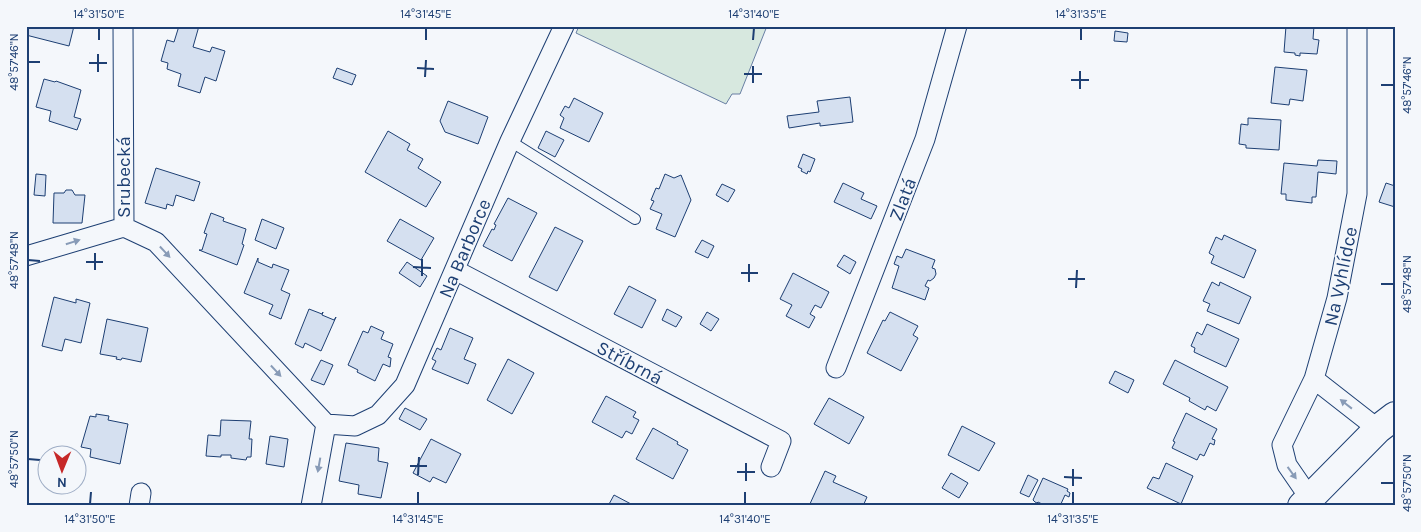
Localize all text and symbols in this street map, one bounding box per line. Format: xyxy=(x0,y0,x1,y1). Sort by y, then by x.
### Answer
text: 14°31'50"E xyxy=(73,7,125,21)
text: 14°31'45"E xyxy=(400,7,452,21)
text: 14°31'40"E xyxy=(728,7,780,21)
text: 14°31'35"E xyxy=(1055,7,1107,21)
text: 48°57'46"N xyxy=(7,33,21,91)
text: 48°57'46"N xyxy=(1400,56,1414,114)
street label: Srubecká xyxy=(113,136,135,218)
street label: Zlatá xyxy=(885,175,921,224)
street label: Na Barborce xyxy=(434,196,496,301)
street label: Na Vyhlídce xyxy=(1320,225,1362,328)
text: 48°57'48"N xyxy=(7,231,21,289)
one-way arrow xyxy=(66,238,81,246)
one-way arrow xyxy=(159,246,171,258)
text: 48°57'48"N xyxy=(1400,255,1414,313)
street label: Stříbrná xyxy=(593,336,666,389)
one-way arrow xyxy=(270,364,282,376)
one-way arrow xyxy=(1339,399,1353,409)
text: 48°57'50"N xyxy=(7,430,21,488)
north arrow xyxy=(38,444,88,494)
text: 48°57'50"N xyxy=(1400,454,1414,512)
one-way arrow xyxy=(314,457,322,473)
one-way arrow xyxy=(1287,466,1297,480)
text: N xyxy=(57,474,67,491)
text: 14°31'50"E xyxy=(64,512,116,526)
text: 14°31'45"E xyxy=(392,512,444,526)
text: 14°31'40"E xyxy=(719,512,771,526)
text: 14°31'35"E xyxy=(1047,512,1099,526)

